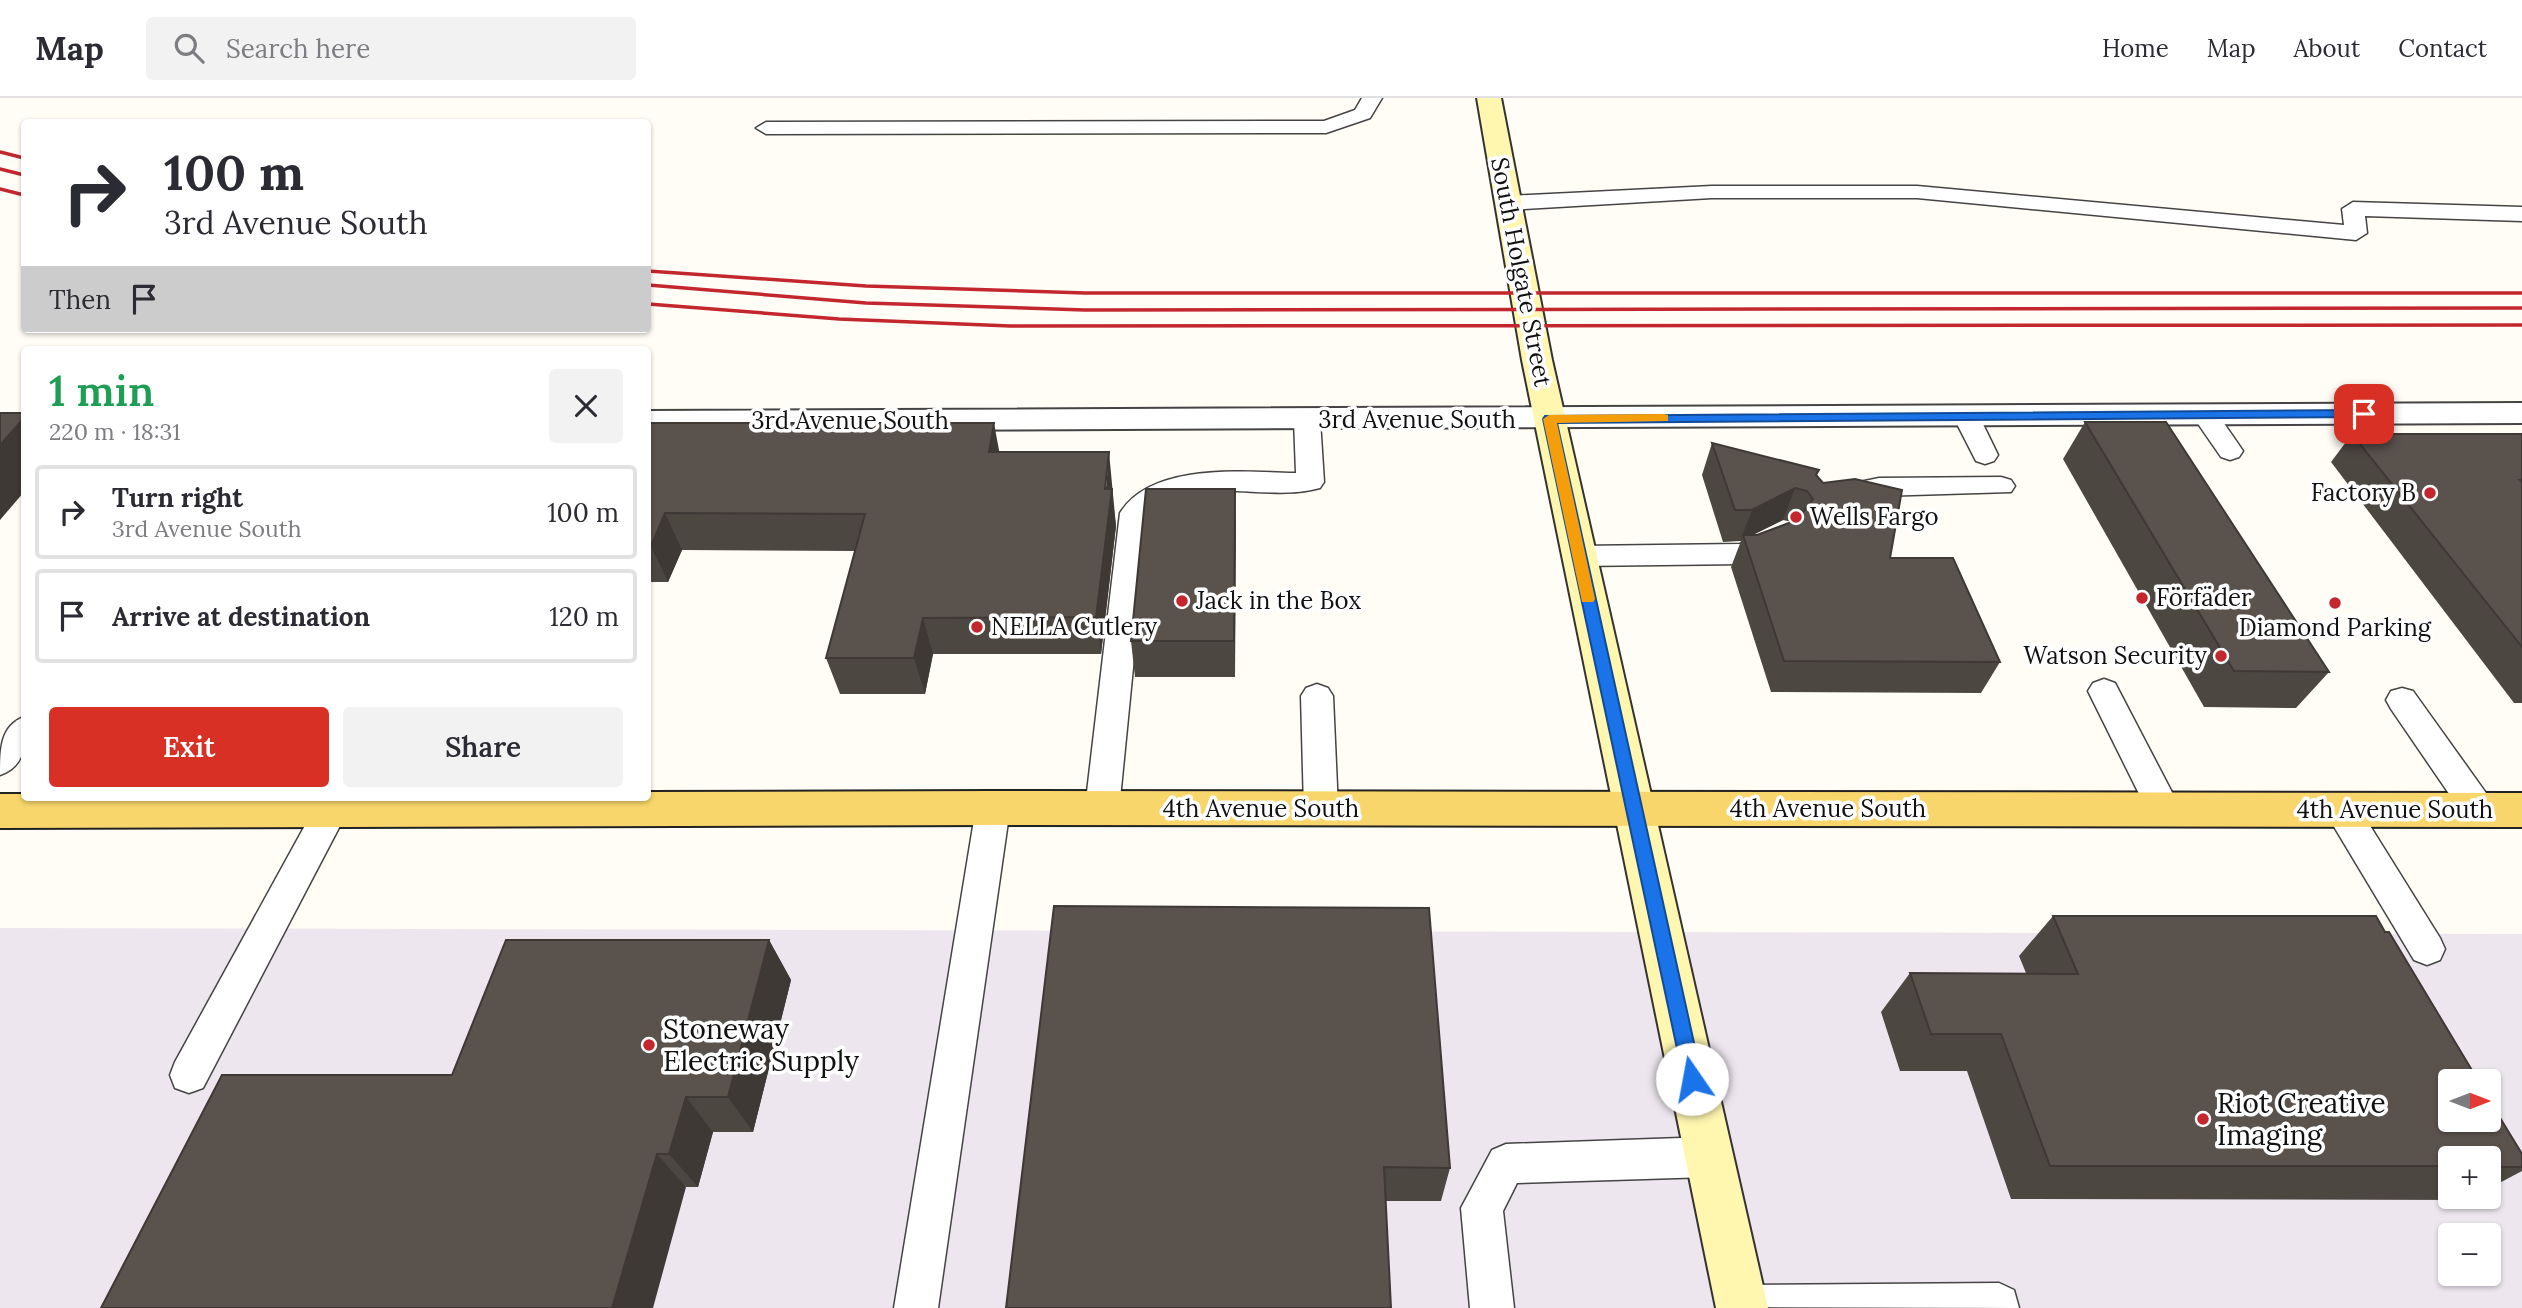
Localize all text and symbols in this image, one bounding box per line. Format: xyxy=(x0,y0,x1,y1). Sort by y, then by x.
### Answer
search box xyxy=(146,17,636,80)
text: Map xyxy=(35,27,104,69)
icon: search xyxy=(170,29,208,67)
text: Search here xyxy=(226,32,370,65)
text: Home xyxy=(2102,33,2169,64)
text: Map xyxy=(2207,33,2256,64)
text: About xyxy=(2294,33,2360,64)
text: Contact xyxy=(2398,33,2487,64)
text: 100 m xyxy=(164,141,304,203)
icon: right xyxy=(49,147,140,238)
street label: South Holgate Street xyxy=(1484,155,1559,390)
text: 3rd Avenue South xyxy=(164,202,428,243)
icon: arrive xyxy=(125,280,163,318)
text: Then xyxy=(49,283,111,316)
text: 1 min xyxy=(49,364,154,418)
button: close xyxy=(549,369,623,443)
pin xyxy=(2334,384,2394,444)
icon: arrive xyxy=(2345,395,2383,433)
street label: 3rd Avenue South xyxy=(1318,404,1516,435)
street label: 3rd Avenue South xyxy=(751,405,949,436)
text: 220 m · 18:31 xyxy=(49,417,181,446)
place label: Factory B xyxy=(2311,477,2416,508)
text: Turn right xyxy=(112,481,243,514)
marker: Factory B xyxy=(2422,485,2438,501)
icon: right xyxy=(53,493,91,531)
text: 100 m xyxy=(547,496,619,529)
place label: Wells Fargo xyxy=(1810,501,1938,532)
marker: Wells Fargo xyxy=(1788,509,1804,525)
text: 3rd Avenue South xyxy=(112,514,301,543)
place label: Förfäder xyxy=(2156,582,2252,613)
place label: Jack in the Box xyxy=(1195,585,1361,616)
marker: Förfäder xyxy=(2134,590,2150,606)
marker: Jack in the Box xyxy=(1174,593,1190,609)
marker: Diamond Parking xyxy=(2327,595,2343,611)
icon: arrive xyxy=(53,597,91,635)
text: Arrive at destination xyxy=(112,600,370,633)
text: 120 m xyxy=(549,600,619,633)
place label: NELLA Cutlery xyxy=(991,611,1157,642)
place label: Diamond Parking xyxy=(2239,612,2432,643)
marker: NELLA Cutlery xyxy=(969,619,985,635)
place label: Watson Security xyxy=(2023,640,2207,671)
marker: Watson Security xyxy=(2213,648,2229,664)
button: Exit xyxy=(49,707,329,787)
button: Share xyxy=(343,707,623,787)
street label: 4th Avenue South xyxy=(1163,793,1359,824)
street label: 4th Avenue South xyxy=(1730,793,1926,824)
street label: 4th Avenue South xyxy=(2297,794,2493,825)
place label: Stoneway Electric Supply xyxy=(663,1011,859,1079)
marker: Stoneway Electric Supply xyxy=(641,1037,657,1053)
position arrow xyxy=(1655,1042,1729,1116)
north arrow xyxy=(2438,1069,2501,1132)
map controls xyxy=(2438,1069,2501,1286)
place label: Riot Creative Imaging xyxy=(2217,1085,2386,1153)
marker: Riot Creative Imaging xyxy=(2195,1111,2211,1127)
button: + xyxy=(2438,1146,2501,1209)
button: − xyxy=(2438,1223,2501,1286)

